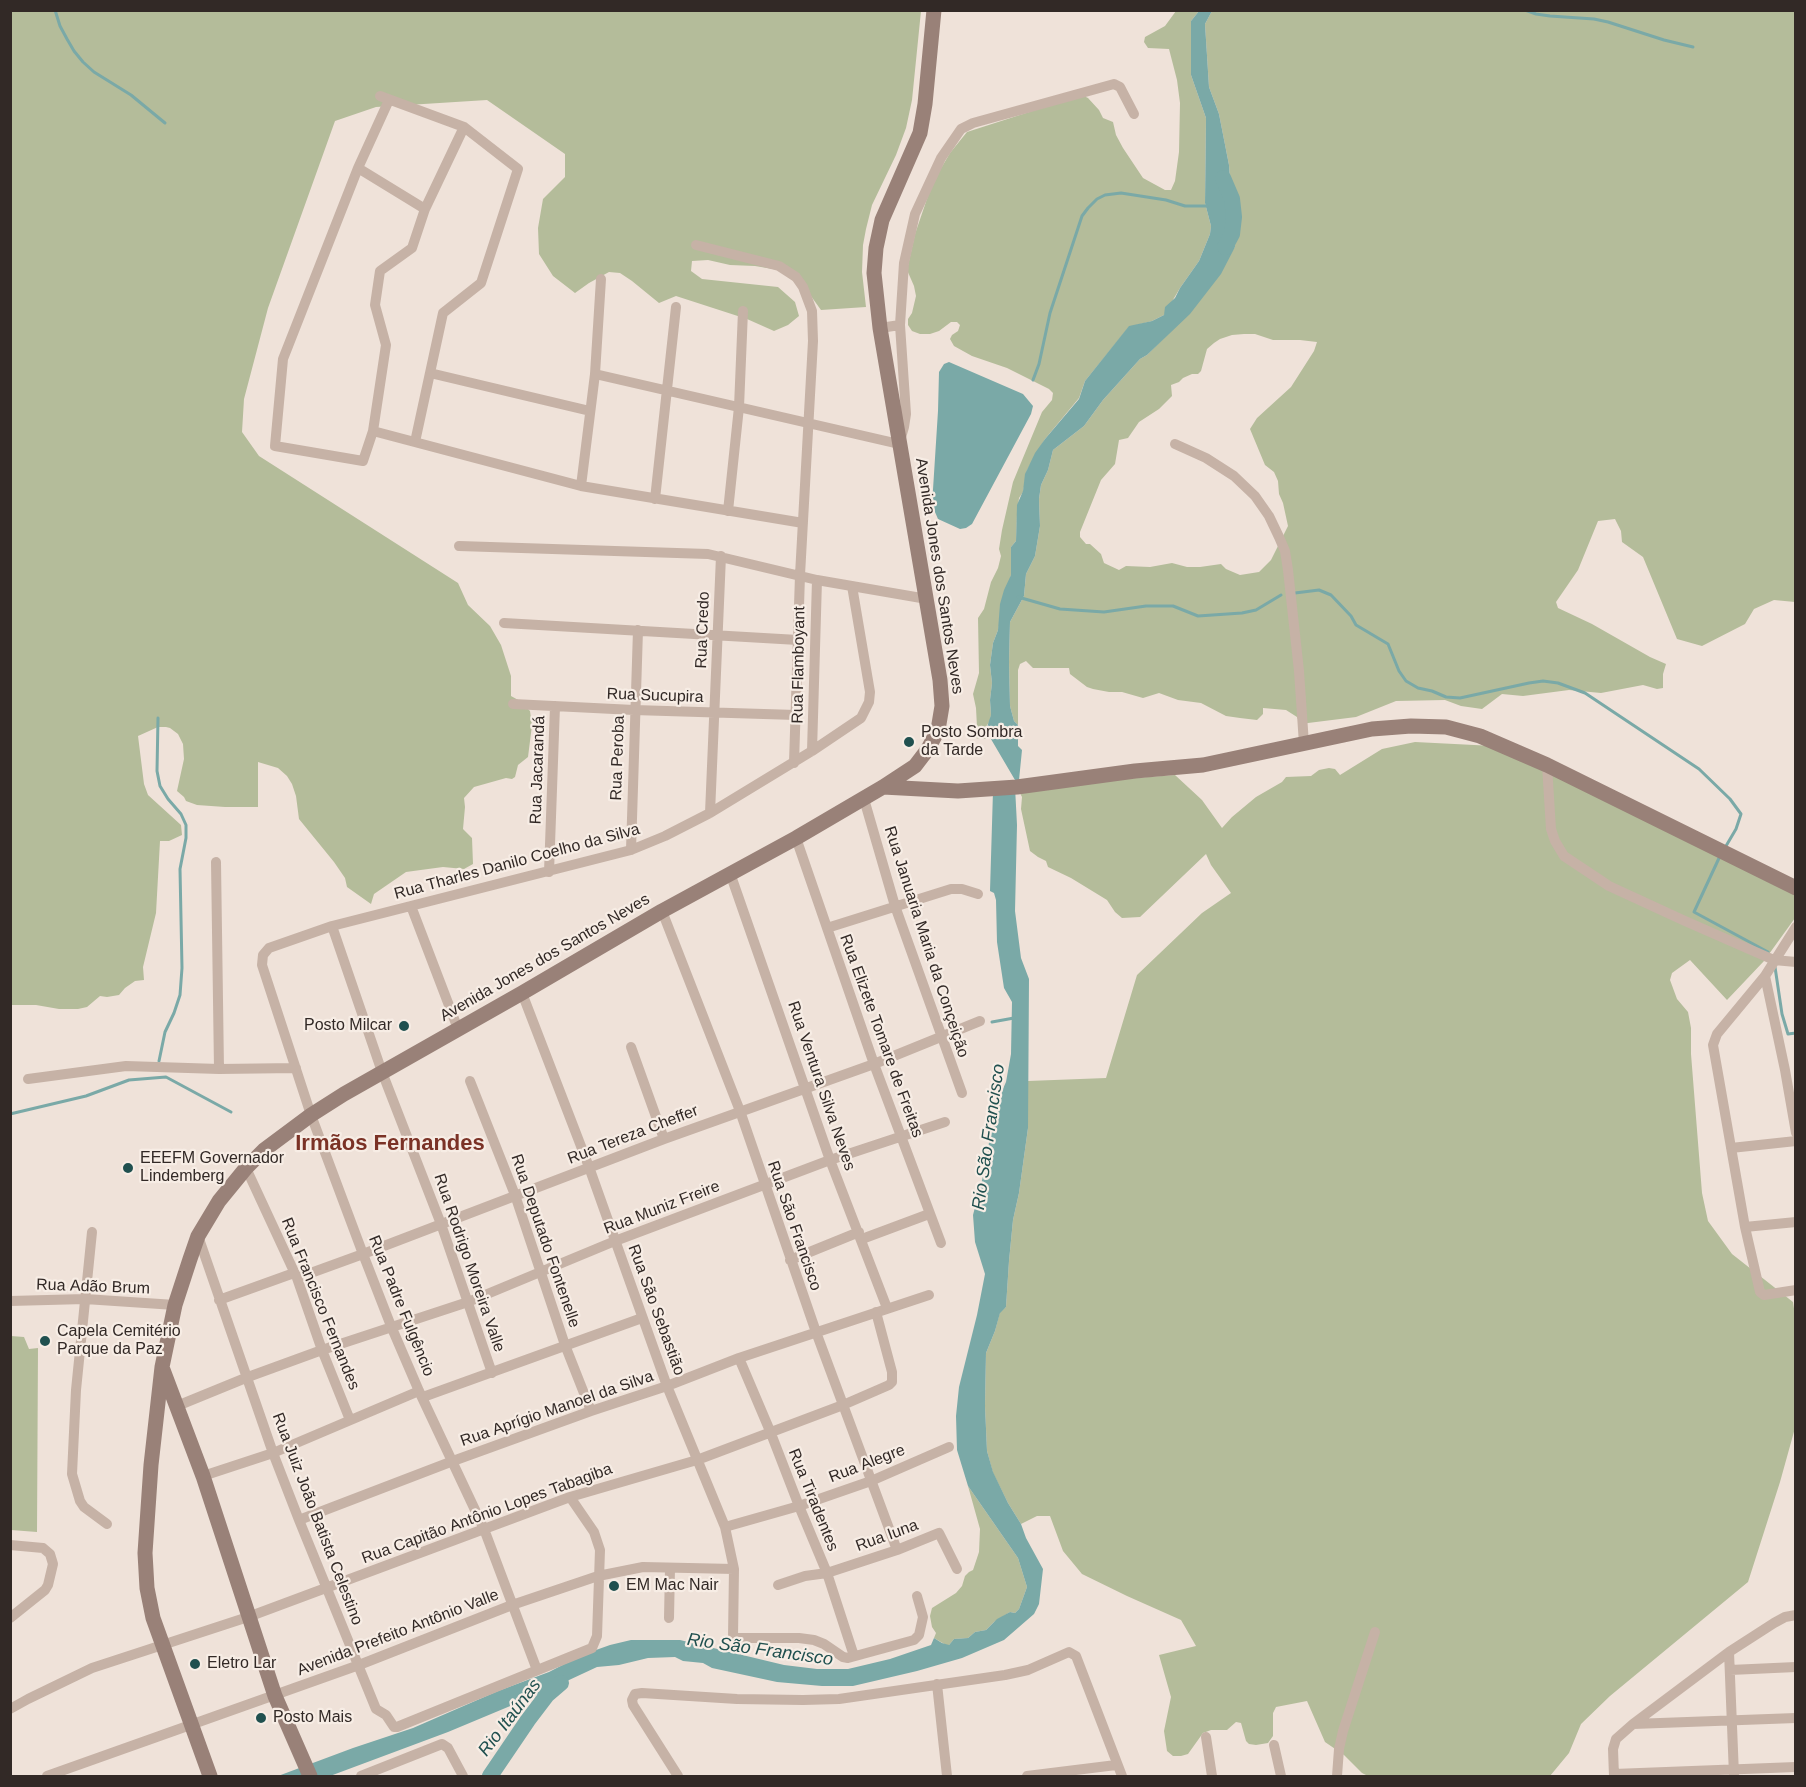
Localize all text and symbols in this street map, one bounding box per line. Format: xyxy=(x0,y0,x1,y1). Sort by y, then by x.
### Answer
street label: Avenida Jones dos Santos Neves xyxy=(911,456,967,696)
street label: Rua Credo xyxy=(692,591,714,669)
street label: Rua Flamboyant xyxy=(788,606,810,724)
street label: Rua Sucupira xyxy=(606,685,704,707)
street label: Rua Jacarandá xyxy=(527,715,549,825)
street label: Rua Peroba xyxy=(607,715,629,801)
place label: Posto Sombra da Tarde xyxy=(921,723,1022,761)
marker: Posto Sombra da Tarde xyxy=(902,735,916,749)
street label: Rua Tharles Danilo Coelho da Silva xyxy=(392,820,642,904)
street label: Rua Januaria Maria da Conçeição xyxy=(879,824,973,1060)
street label: Avenida Jones dos Santos Neves xyxy=(437,890,653,1026)
street label: Rua Elizete Tomare de Freitas xyxy=(835,932,927,1140)
street label: Rua Ventura Silva Neves xyxy=(783,999,859,1173)
place label: Posto Milcar xyxy=(304,1016,392,1036)
marker: Posto Milcar xyxy=(397,1019,411,1033)
water label: Rio São Francisco xyxy=(968,1063,1010,1211)
street label: Rua Tereza Cheffer xyxy=(565,1101,701,1169)
district label: Irmãos Fernandes xyxy=(295,1131,485,1157)
place label: EEEFM Governador Lindemberg xyxy=(140,1149,284,1187)
street label: Rua Deputado Fontenelle xyxy=(506,1152,584,1330)
street label: Rua São Francisco xyxy=(763,1159,825,1293)
marker: EEEFM Governador Lindemberg xyxy=(121,1161,135,1175)
street label: Rua Rodrigo Moreira Valle xyxy=(429,1171,509,1355)
street label: Rua Muniz Freire xyxy=(601,1177,723,1239)
street label: Rua Francisco Fernandes xyxy=(277,1215,363,1393)
street label: Rua Padre Fulgêncio xyxy=(364,1233,438,1379)
street label: Rua São Sebastião xyxy=(623,1242,689,1378)
street label: Rua Adão Brum xyxy=(36,1275,150,1299)
place label: Capela Cemitério Parque da Paz xyxy=(57,1322,181,1360)
marker: Capela Cemitério Parque da Paz xyxy=(38,1334,52,1348)
street label: Rua Aprígio Manoel da Silva xyxy=(458,1367,656,1451)
street label: Rua Juiz João Batista Celestino xyxy=(268,1410,366,1628)
street label: Rua Alegre xyxy=(826,1441,908,1487)
street label: Rua Tiradentes xyxy=(784,1446,842,1554)
street label: Rua Capitão Antônio Lopes Tabagiba xyxy=(359,1460,615,1568)
street label: Rua Iuna xyxy=(853,1516,921,1556)
place label: EM Mac Nair xyxy=(626,1576,718,1596)
marker: EM Mac Nair xyxy=(607,1579,621,1593)
street label: Avenida Prefeito Antônio Valle xyxy=(294,1586,502,1680)
water label: Rio São Francisco xyxy=(686,1629,834,1671)
place label: Eletro Lar xyxy=(207,1654,276,1674)
marker: Eletro Lar xyxy=(188,1657,202,1671)
water label: Rio Itaúnas xyxy=(474,1675,546,1761)
place label: Posto Mais xyxy=(273,1708,352,1728)
marker: Posto Mais xyxy=(254,1711,268,1725)

